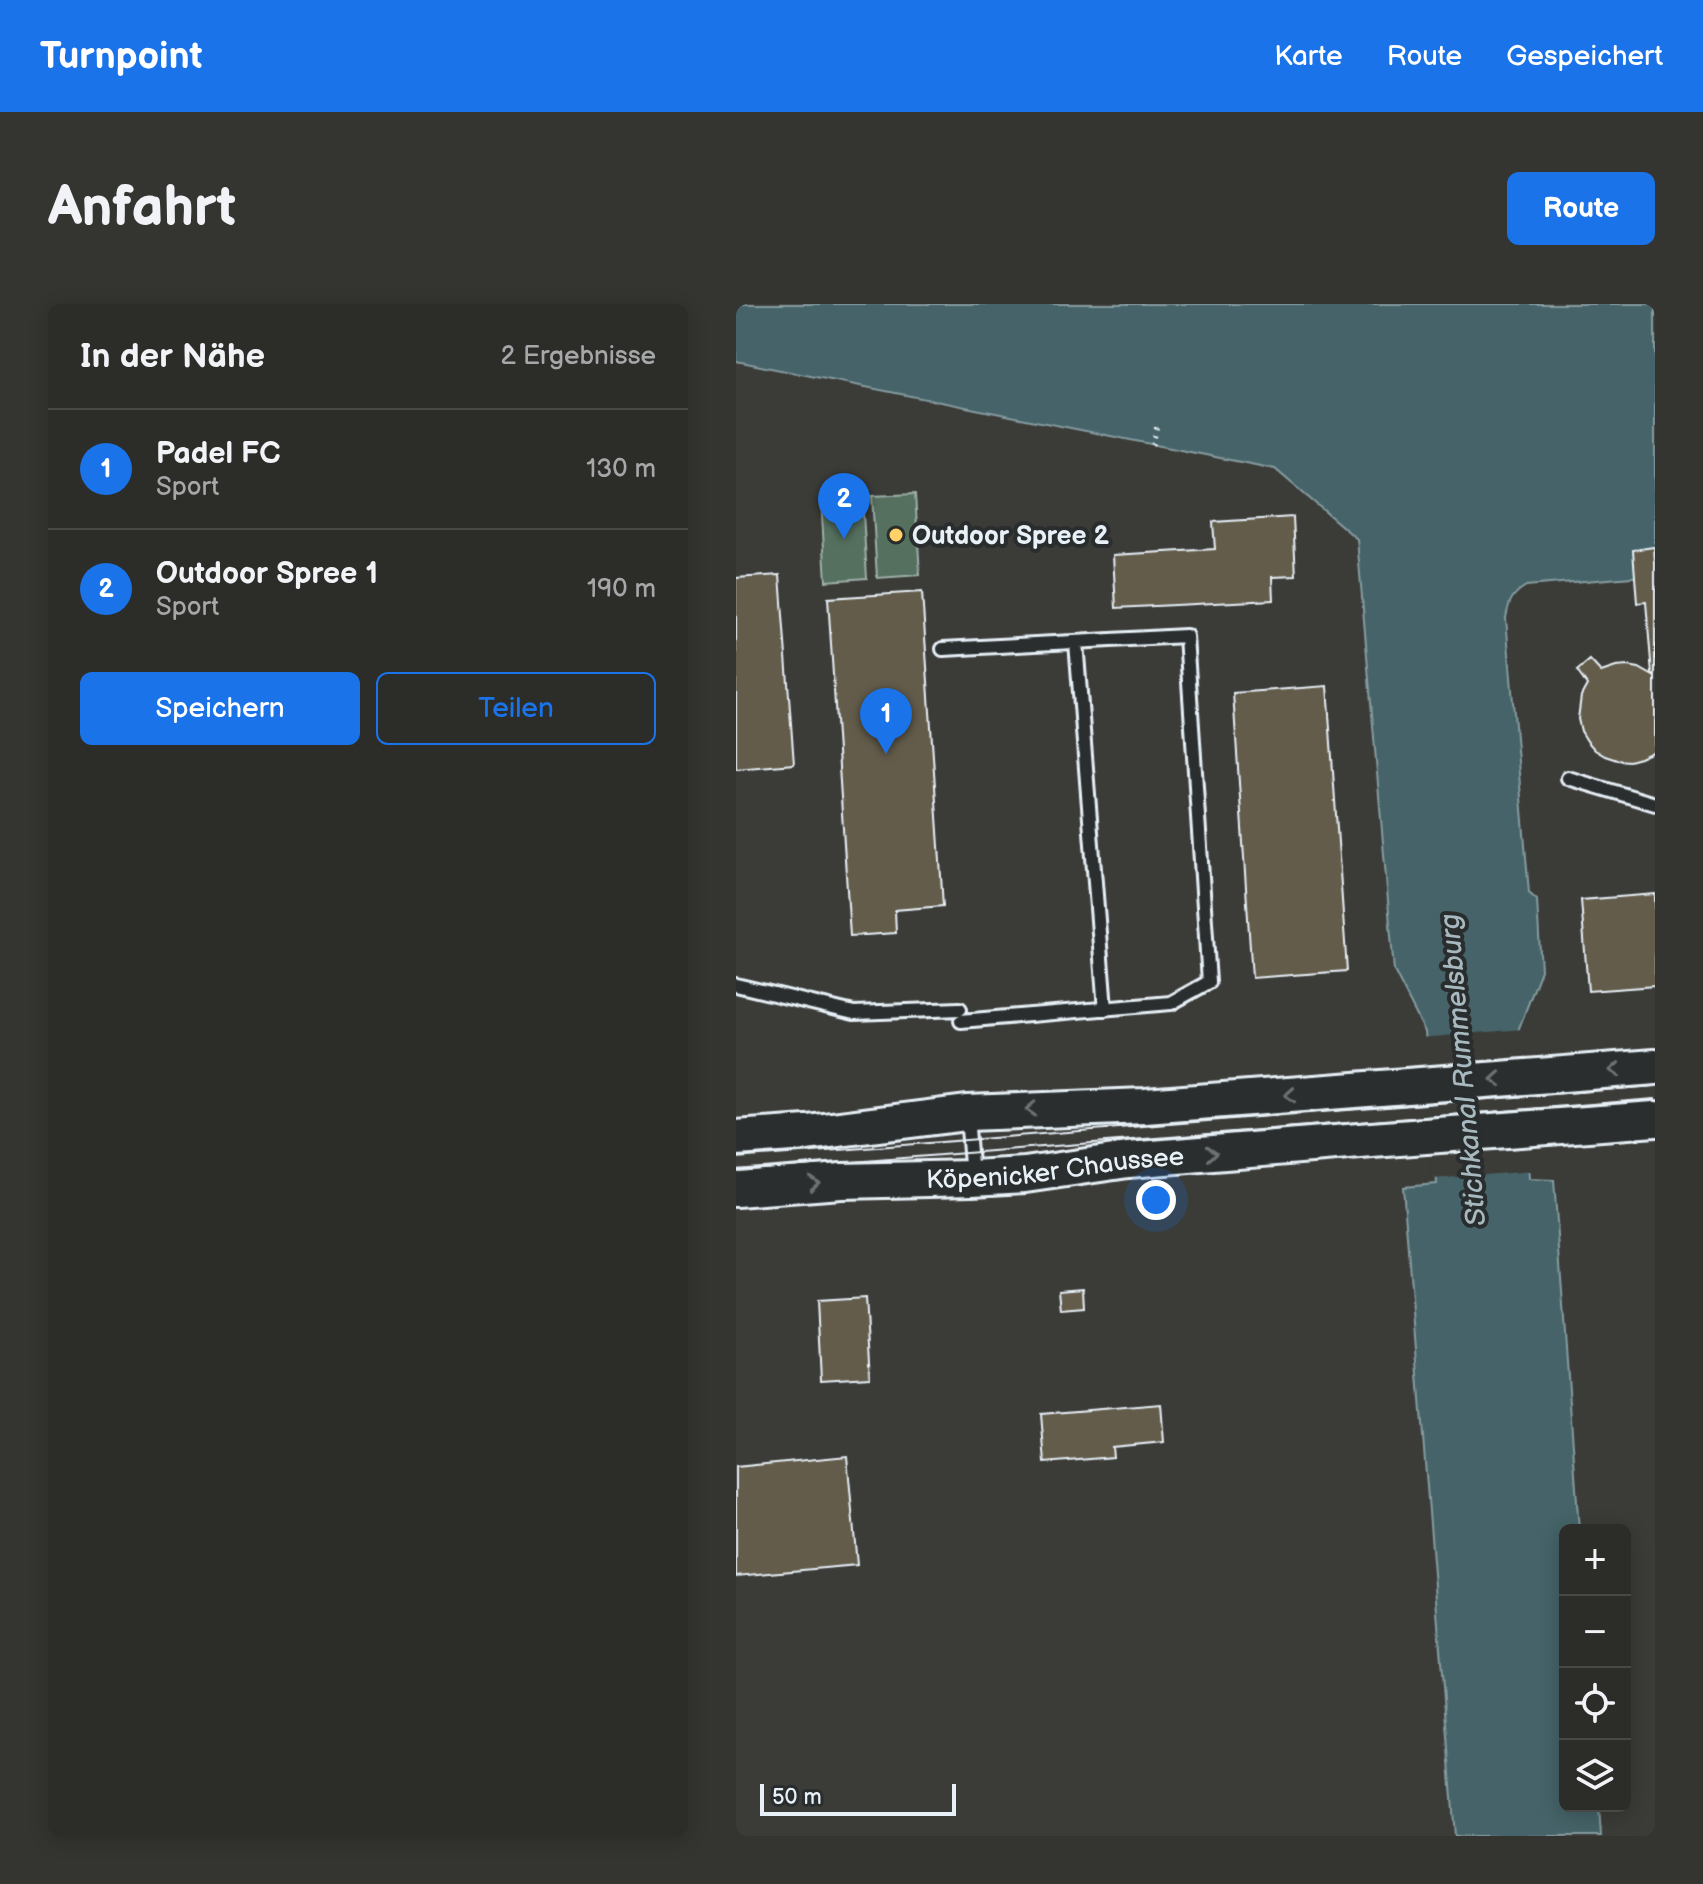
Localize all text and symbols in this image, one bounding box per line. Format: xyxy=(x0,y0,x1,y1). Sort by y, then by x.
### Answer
text: Turnpoint xyxy=(40,34,202,79)
text: Karte xyxy=(1274,40,1343,73)
text: Route xyxy=(1387,40,1462,73)
text: Gespeichert xyxy=(1506,40,1663,73)
button: Route xyxy=(1507,172,1655,245)
text: Anfahrt xyxy=(48,175,236,242)
text: In der Nähe xyxy=(80,336,265,377)
text: 2 Ergebnisse xyxy=(501,341,656,372)
text: Padel FC xyxy=(156,436,280,472)
text: 1 xyxy=(101,454,111,485)
text: 130 m xyxy=(586,454,656,485)
text: Sport xyxy=(156,472,219,503)
pin: 2 xyxy=(818,473,870,539)
place label: Outdoor Spree 2 xyxy=(912,521,1110,552)
marker: Outdoor Spree 2 xyxy=(887,526,905,544)
text: Outdoor Spree 1 xyxy=(156,556,378,592)
text: 2 xyxy=(98,574,114,605)
text: 190 m xyxy=(587,574,656,605)
text: Sport xyxy=(156,592,219,623)
button: Speichern xyxy=(80,672,360,745)
button: Teilen xyxy=(376,672,656,745)
pin: 1 xyxy=(860,688,912,754)
water label: Stichkanal Rummelsburg xyxy=(1433,912,1494,1227)
one-way arrow xyxy=(1608,1061,1621,1078)
one-way arrow xyxy=(1489,1070,1502,1087)
one-way arrow xyxy=(1283,1086,1296,1103)
one-way arrow xyxy=(1024,1101,1037,1118)
street label: Köpenicker Chaussee xyxy=(926,1141,1185,1196)
one-way arrow xyxy=(1206,1145,1219,1162)
one-way arrow xyxy=(808,1175,821,1192)
your location xyxy=(1136,1180,1176,1220)
map controls xyxy=(1559,1524,1631,1812)
button: + xyxy=(1559,1524,1631,1596)
button: − xyxy=(1559,1596,1631,1668)
button: locate xyxy=(1559,1668,1631,1740)
button: layers xyxy=(1559,1740,1631,1812)
scale bar xyxy=(760,1780,956,1816)
text: 50 m xyxy=(772,1784,822,1811)

